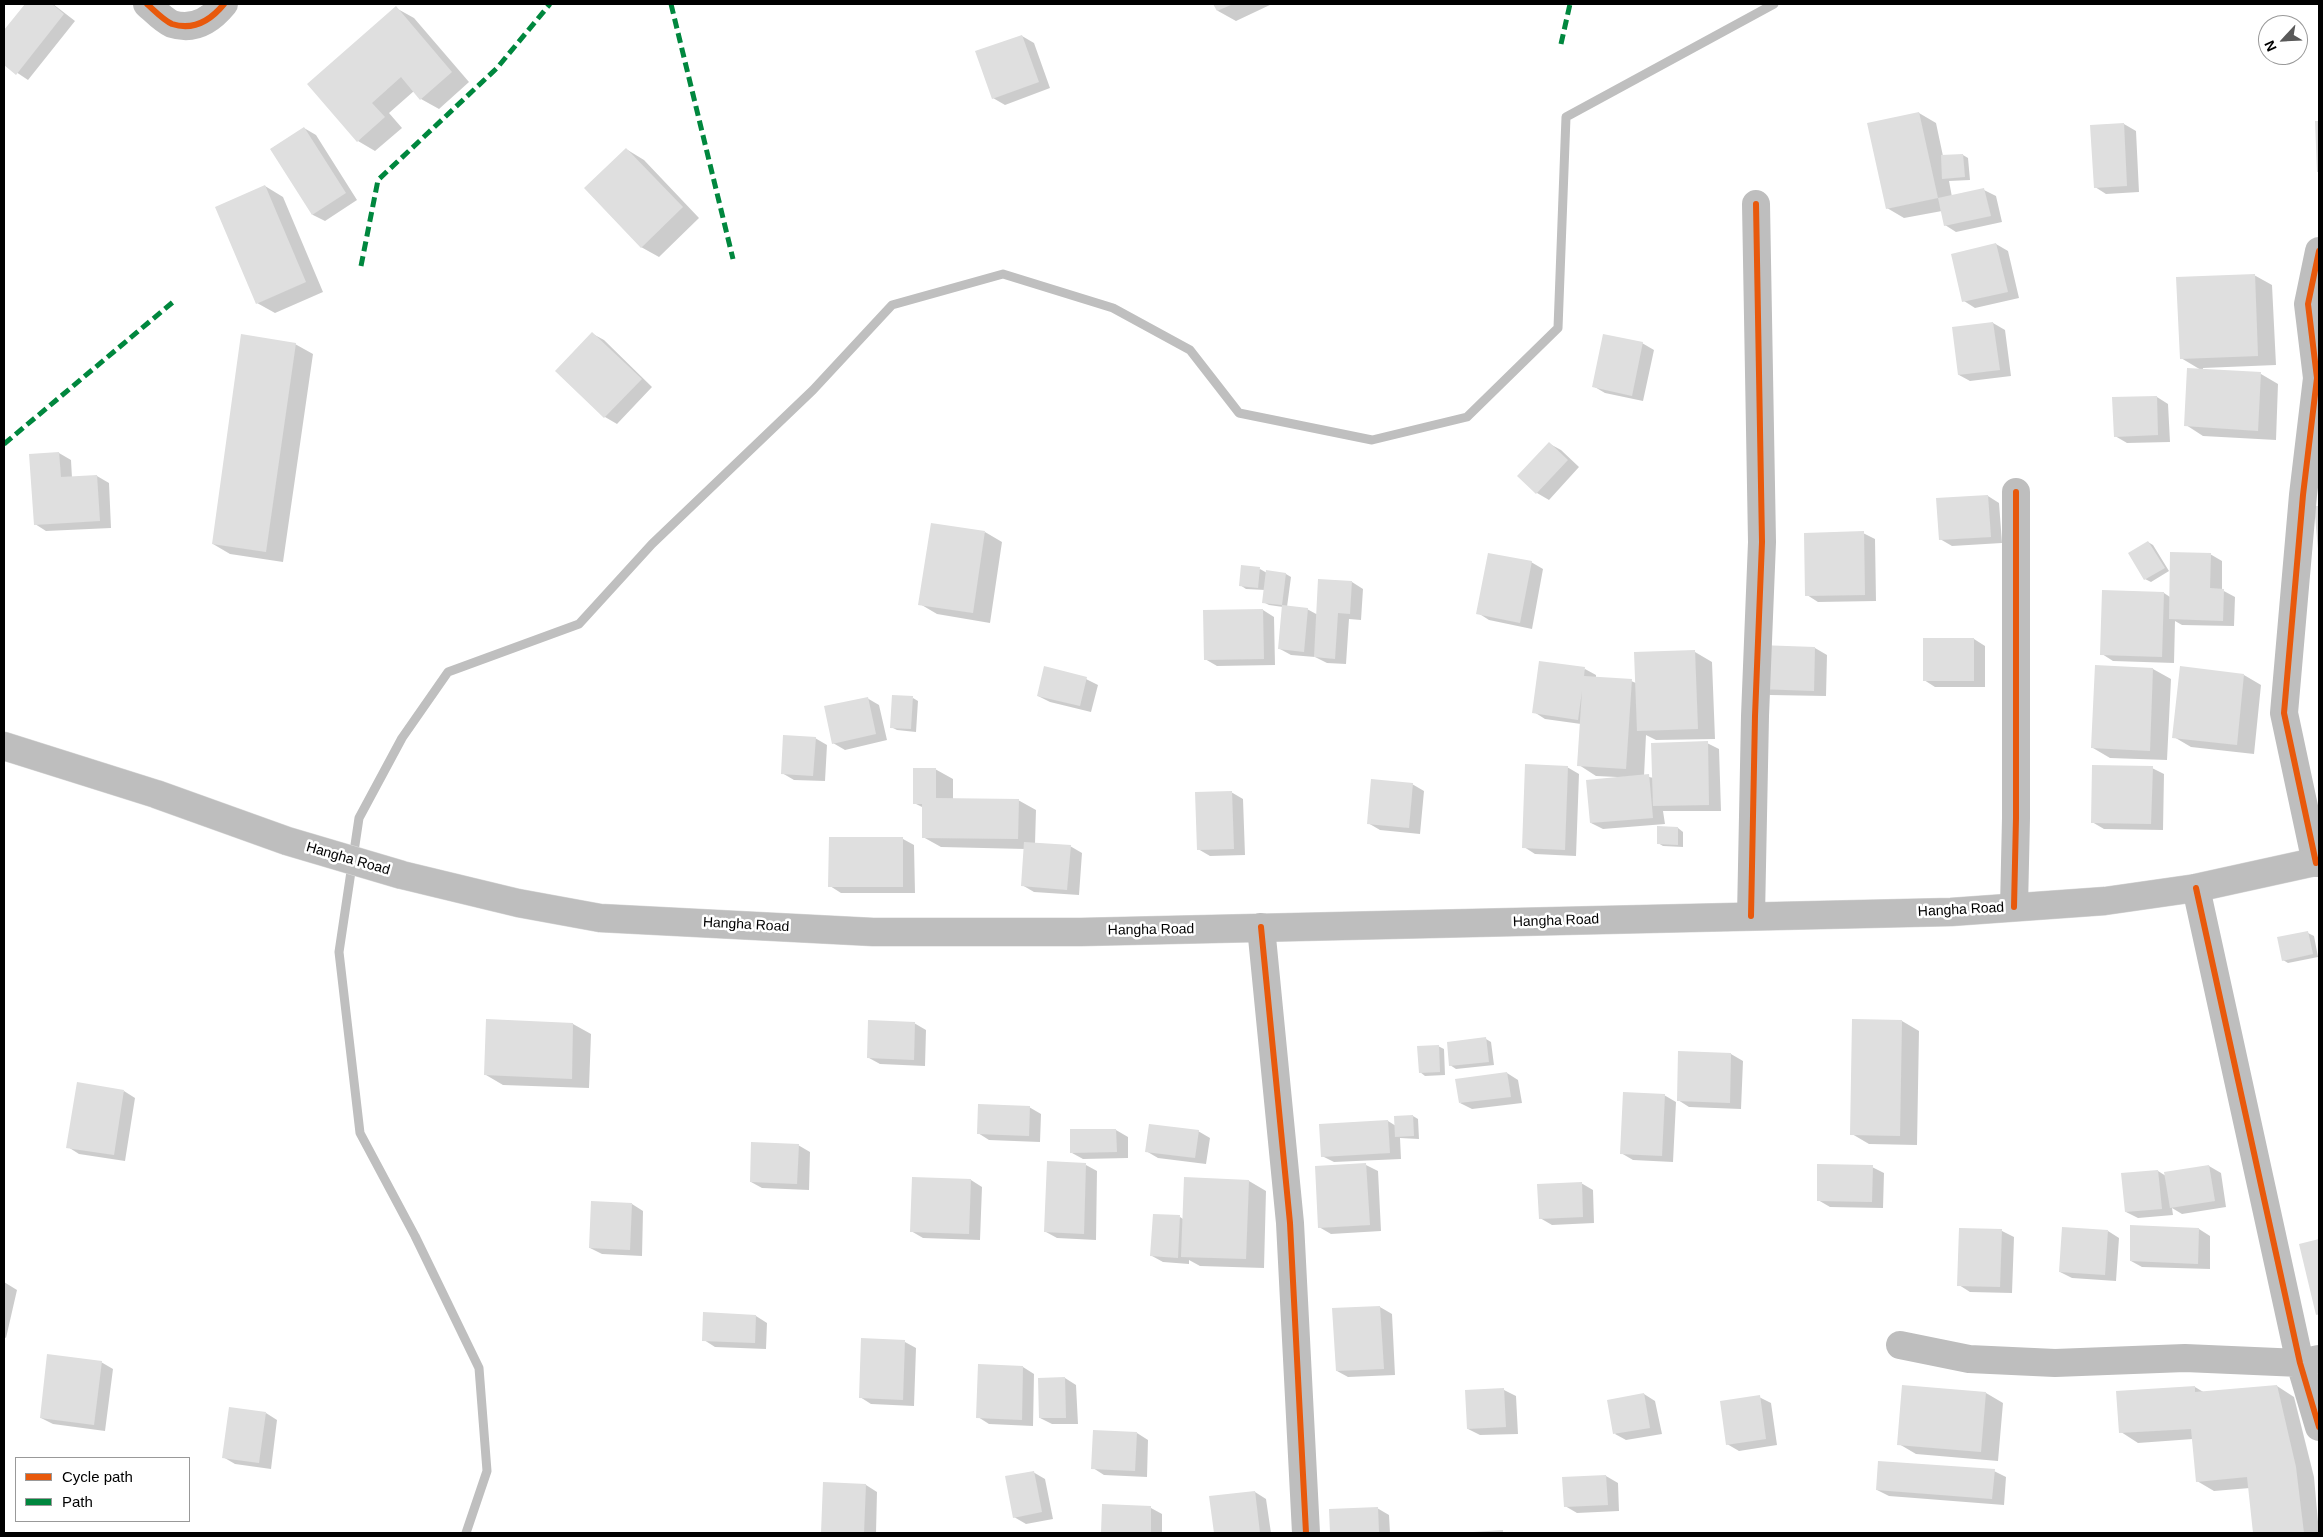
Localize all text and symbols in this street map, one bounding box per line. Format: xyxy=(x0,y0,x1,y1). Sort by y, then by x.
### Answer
north arrow xyxy=(2258,15,2308,65)
text: N xyxy=(2261,38,2280,54)
street label: Hangha Road xyxy=(304,839,392,879)
street label: Hangha Road xyxy=(1917,899,2005,921)
street label: Hangha Road xyxy=(1513,911,1599,931)
street label: Hangha Road xyxy=(702,914,790,936)
street label: Hangha Road xyxy=(1108,921,1194,939)
legend xyxy=(15,1457,190,1522)
text: Cycle path xyxy=(62,1468,133,1485)
text: Path xyxy=(62,1493,93,1510)

